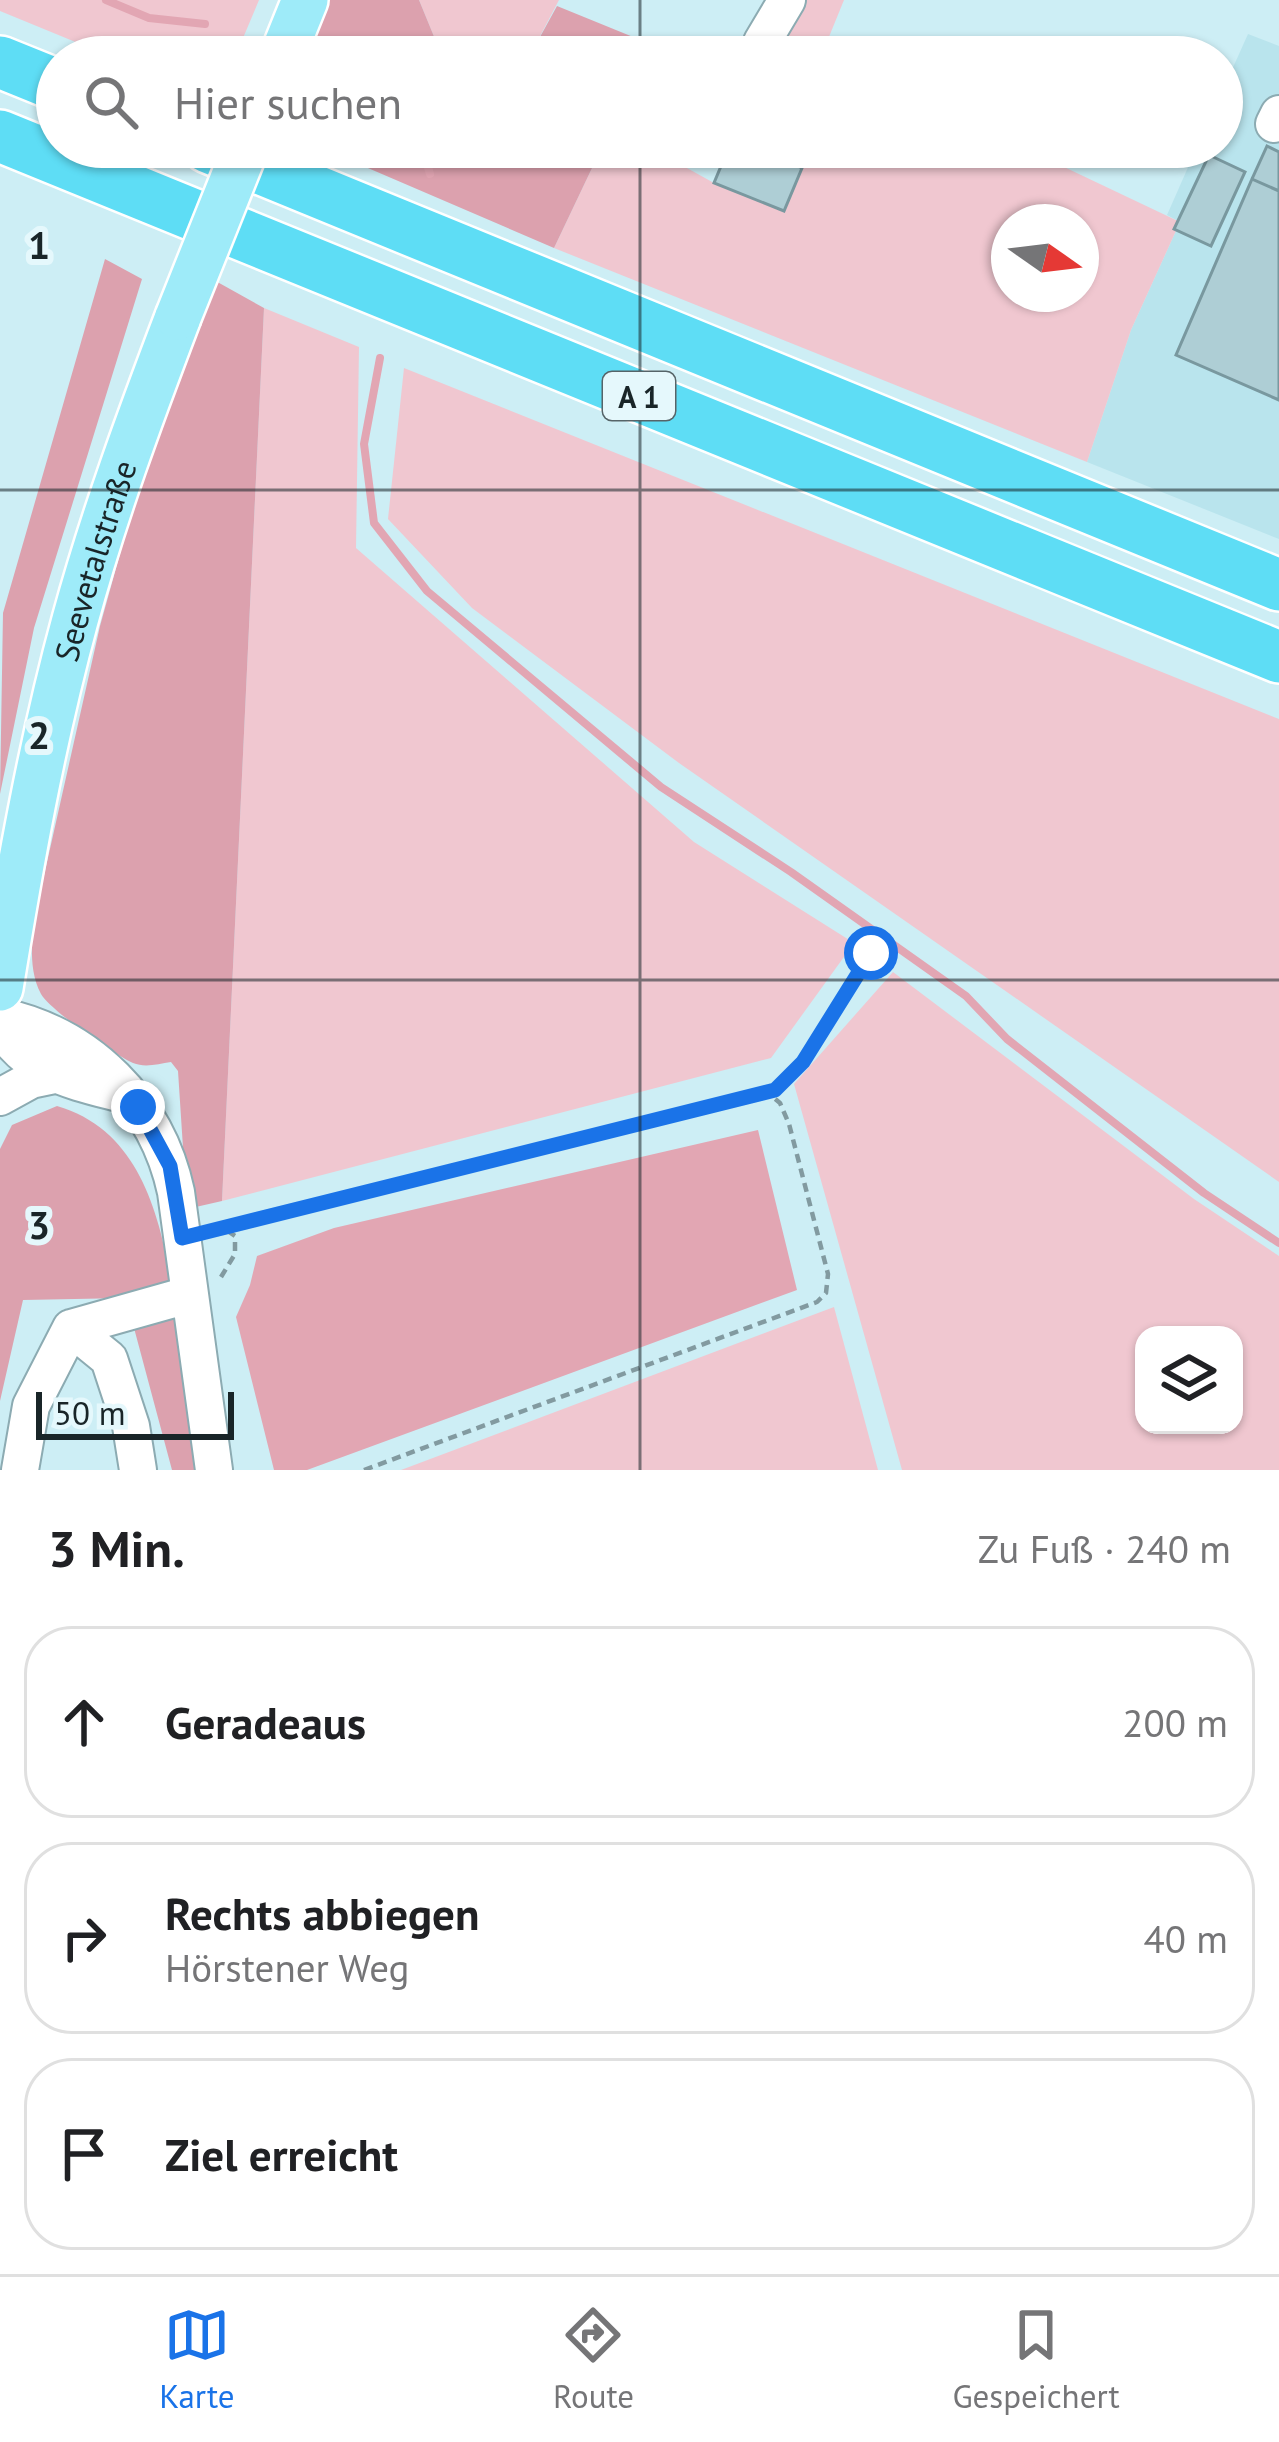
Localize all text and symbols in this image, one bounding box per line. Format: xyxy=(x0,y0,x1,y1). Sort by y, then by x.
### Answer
search box xyxy=(36,36,1243,168)
icon: search xyxy=(78,69,144,135)
text: Hier suchen xyxy=(174,73,402,131)
north arrow xyxy=(991,204,1099,312)
text: 1 xyxy=(28,219,50,270)
road number: A 1 xyxy=(603,372,675,420)
street label: Seevetalstraße xyxy=(44,454,145,666)
text: 2 xyxy=(28,709,50,760)
route start xyxy=(844,926,898,980)
route end xyxy=(111,1080,165,1134)
text: 3 xyxy=(28,1199,50,1250)
map controls xyxy=(1135,1326,1243,1434)
button: layers xyxy=(1135,1326,1243,1434)
scale bar xyxy=(36,1386,234,1439)
text: 50 m xyxy=(54,1391,126,1434)
text: 3 Min. xyxy=(48,1515,185,1581)
text: Zu Fuß · 240 m xyxy=(978,1523,1231,1574)
icon: ahead xyxy=(51,1689,117,1755)
text: Geradeaus xyxy=(165,1693,366,1751)
text: 200 m xyxy=(1122,1697,1228,1748)
text: Rechts abbiegen xyxy=(165,1884,479,1942)
icon: right xyxy=(51,1905,117,1971)
text: 40 m xyxy=(1143,1913,1228,1964)
text: Hörstener Weg xyxy=(165,1942,409,1993)
icon: arrive xyxy=(51,2121,117,2187)
text: Ziel erreicht xyxy=(165,2125,398,2183)
tab: Karte xyxy=(159,2302,235,2417)
tab: Route xyxy=(553,2302,634,2417)
tab: Gespeichert xyxy=(952,2302,1120,2417)

